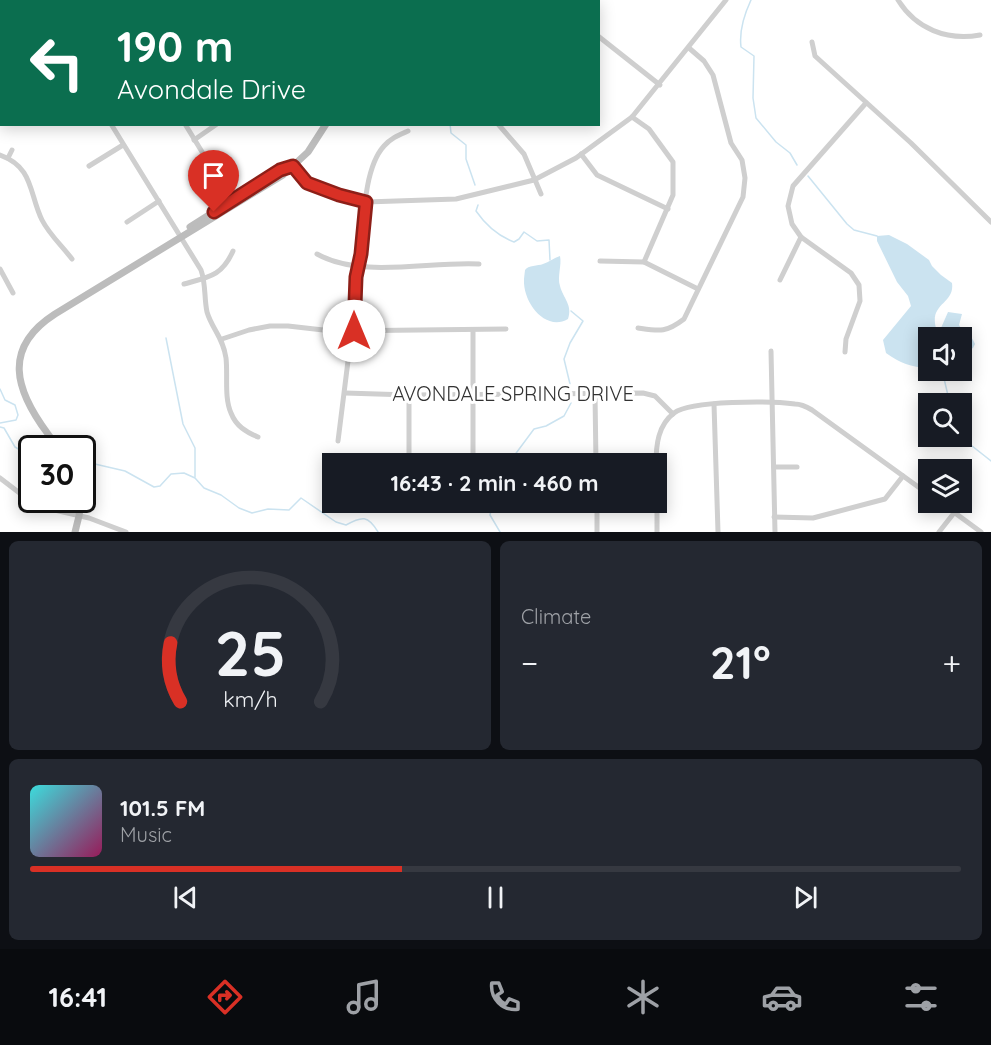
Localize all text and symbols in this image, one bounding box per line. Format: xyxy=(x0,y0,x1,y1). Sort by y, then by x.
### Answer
text: 190 m xyxy=(117,20,233,73)
icon: left xyxy=(18,24,96,102)
text: Avondale Drive xyxy=(117,72,306,106)
pin xyxy=(188,150,239,212)
icon: arrive xyxy=(197,159,230,192)
position arrow xyxy=(322,299,386,363)
map controls xyxy=(918,327,972,513)
button: sound xyxy=(918,327,972,381)
street label: AVONDALE SPRING DRIVE xyxy=(392,381,634,406)
button: search xyxy=(918,393,972,447)
speed limit sign: 30 xyxy=(18,435,96,513)
button: layers xyxy=(918,459,972,513)
text: 16:43 · 2 min · 460 m xyxy=(390,469,599,497)
text: Climate xyxy=(521,604,591,629)
text: 25 xyxy=(214,614,286,692)
text: 21° xyxy=(710,634,771,690)
text: − xyxy=(521,642,538,683)
text: + xyxy=(942,642,961,683)
text: km/h xyxy=(223,687,277,713)
text: 101.5 FM xyxy=(120,794,205,822)
text: Music xyxy=(120,822,172,847)
icon: previous xyxy=(169,881,202,914)
icon: pause xyxy=(479,881,512,914)
icon: next xyxy=(789,881,822,914)
icon: directions xyxy=(204,976,246,1018)
icon: music xyxy=(343,976,385,1018)
icon: phone xyxy=(483,976,525,1018)
icon: climate xyxy=(622,976,664,1018)
icon: car xyxy=(761,976,803,1018)
icon: filters xyxy=(900,976,942,1018)
text: 16:41 xyxy=(49,980,107,1014)

